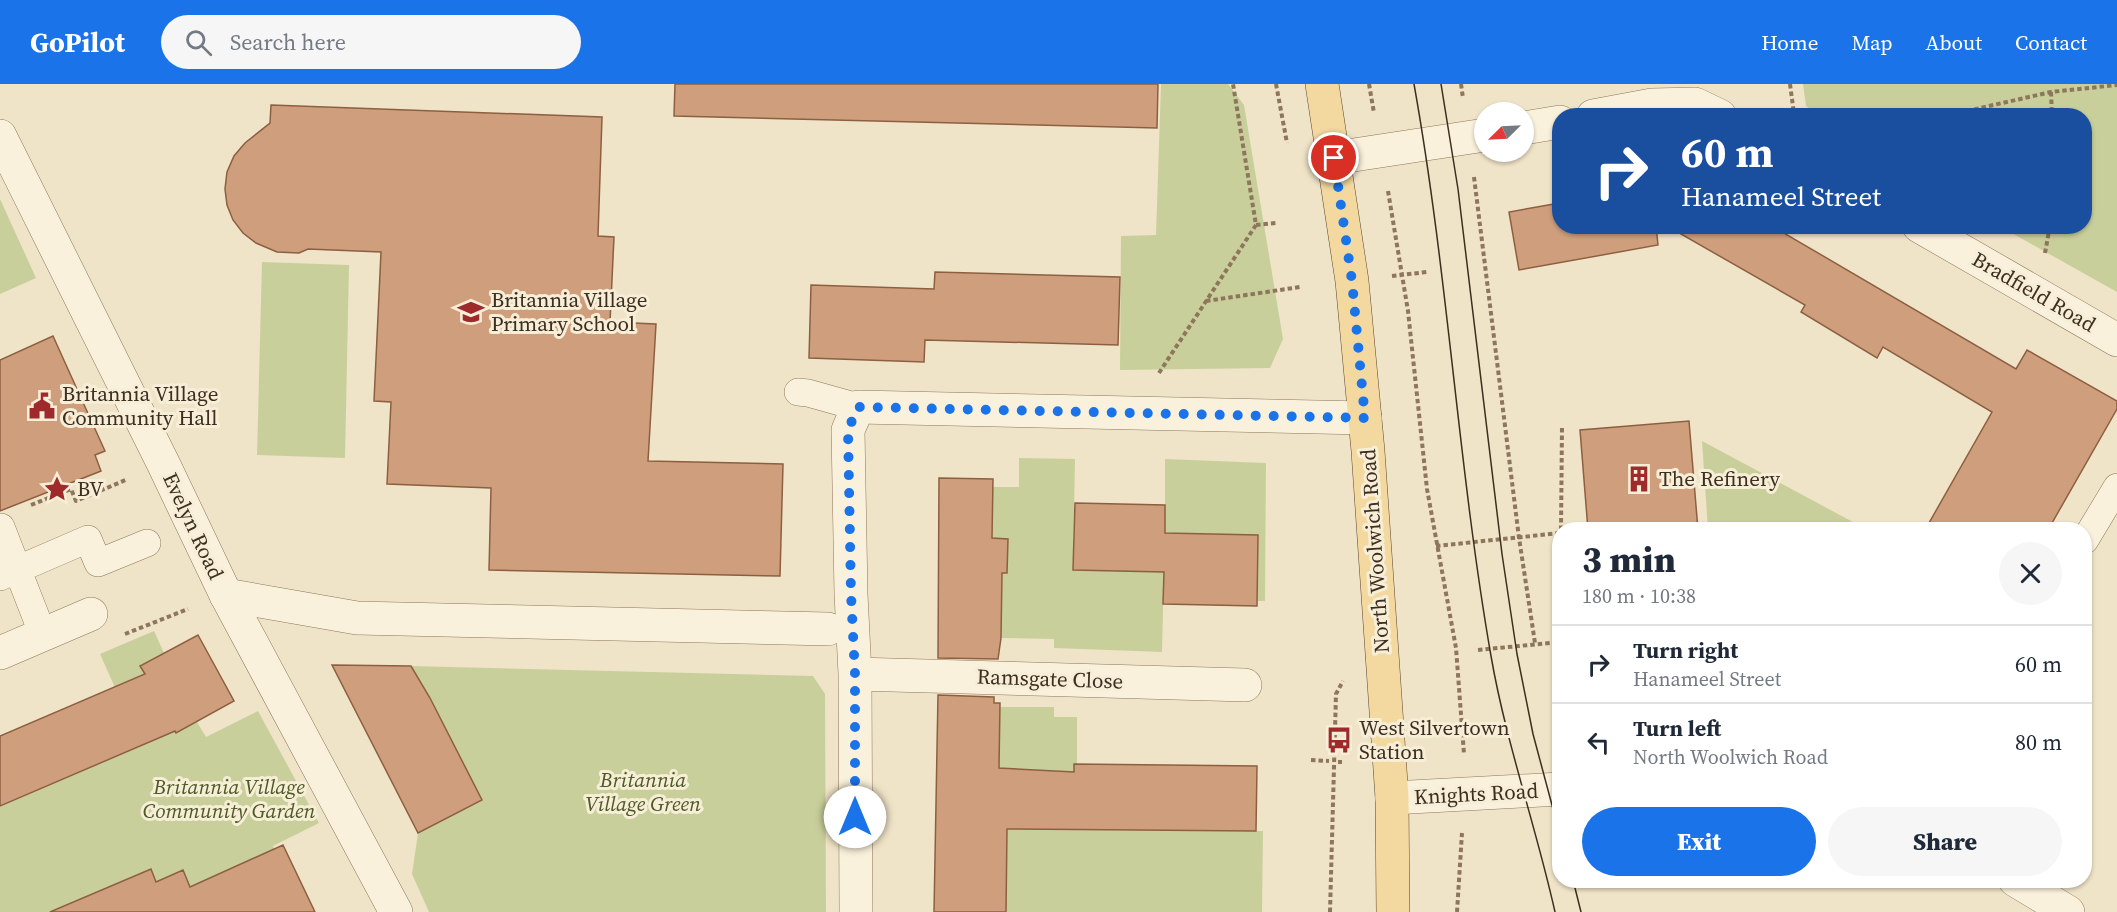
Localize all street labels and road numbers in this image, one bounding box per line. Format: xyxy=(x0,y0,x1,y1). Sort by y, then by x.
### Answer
street label: Bradfield Road xyxy=(1967,244,2101,339)
street label: North Woolwich Road xyxy=(1353,448,1396,654)
street label: Evelyn Road xyxy=(156,468,231,584)
street label: Ramsgate Close xyxy=(976,661,1124,696)
street label: Knights Road xyxy=(1413,776,1539,811)

